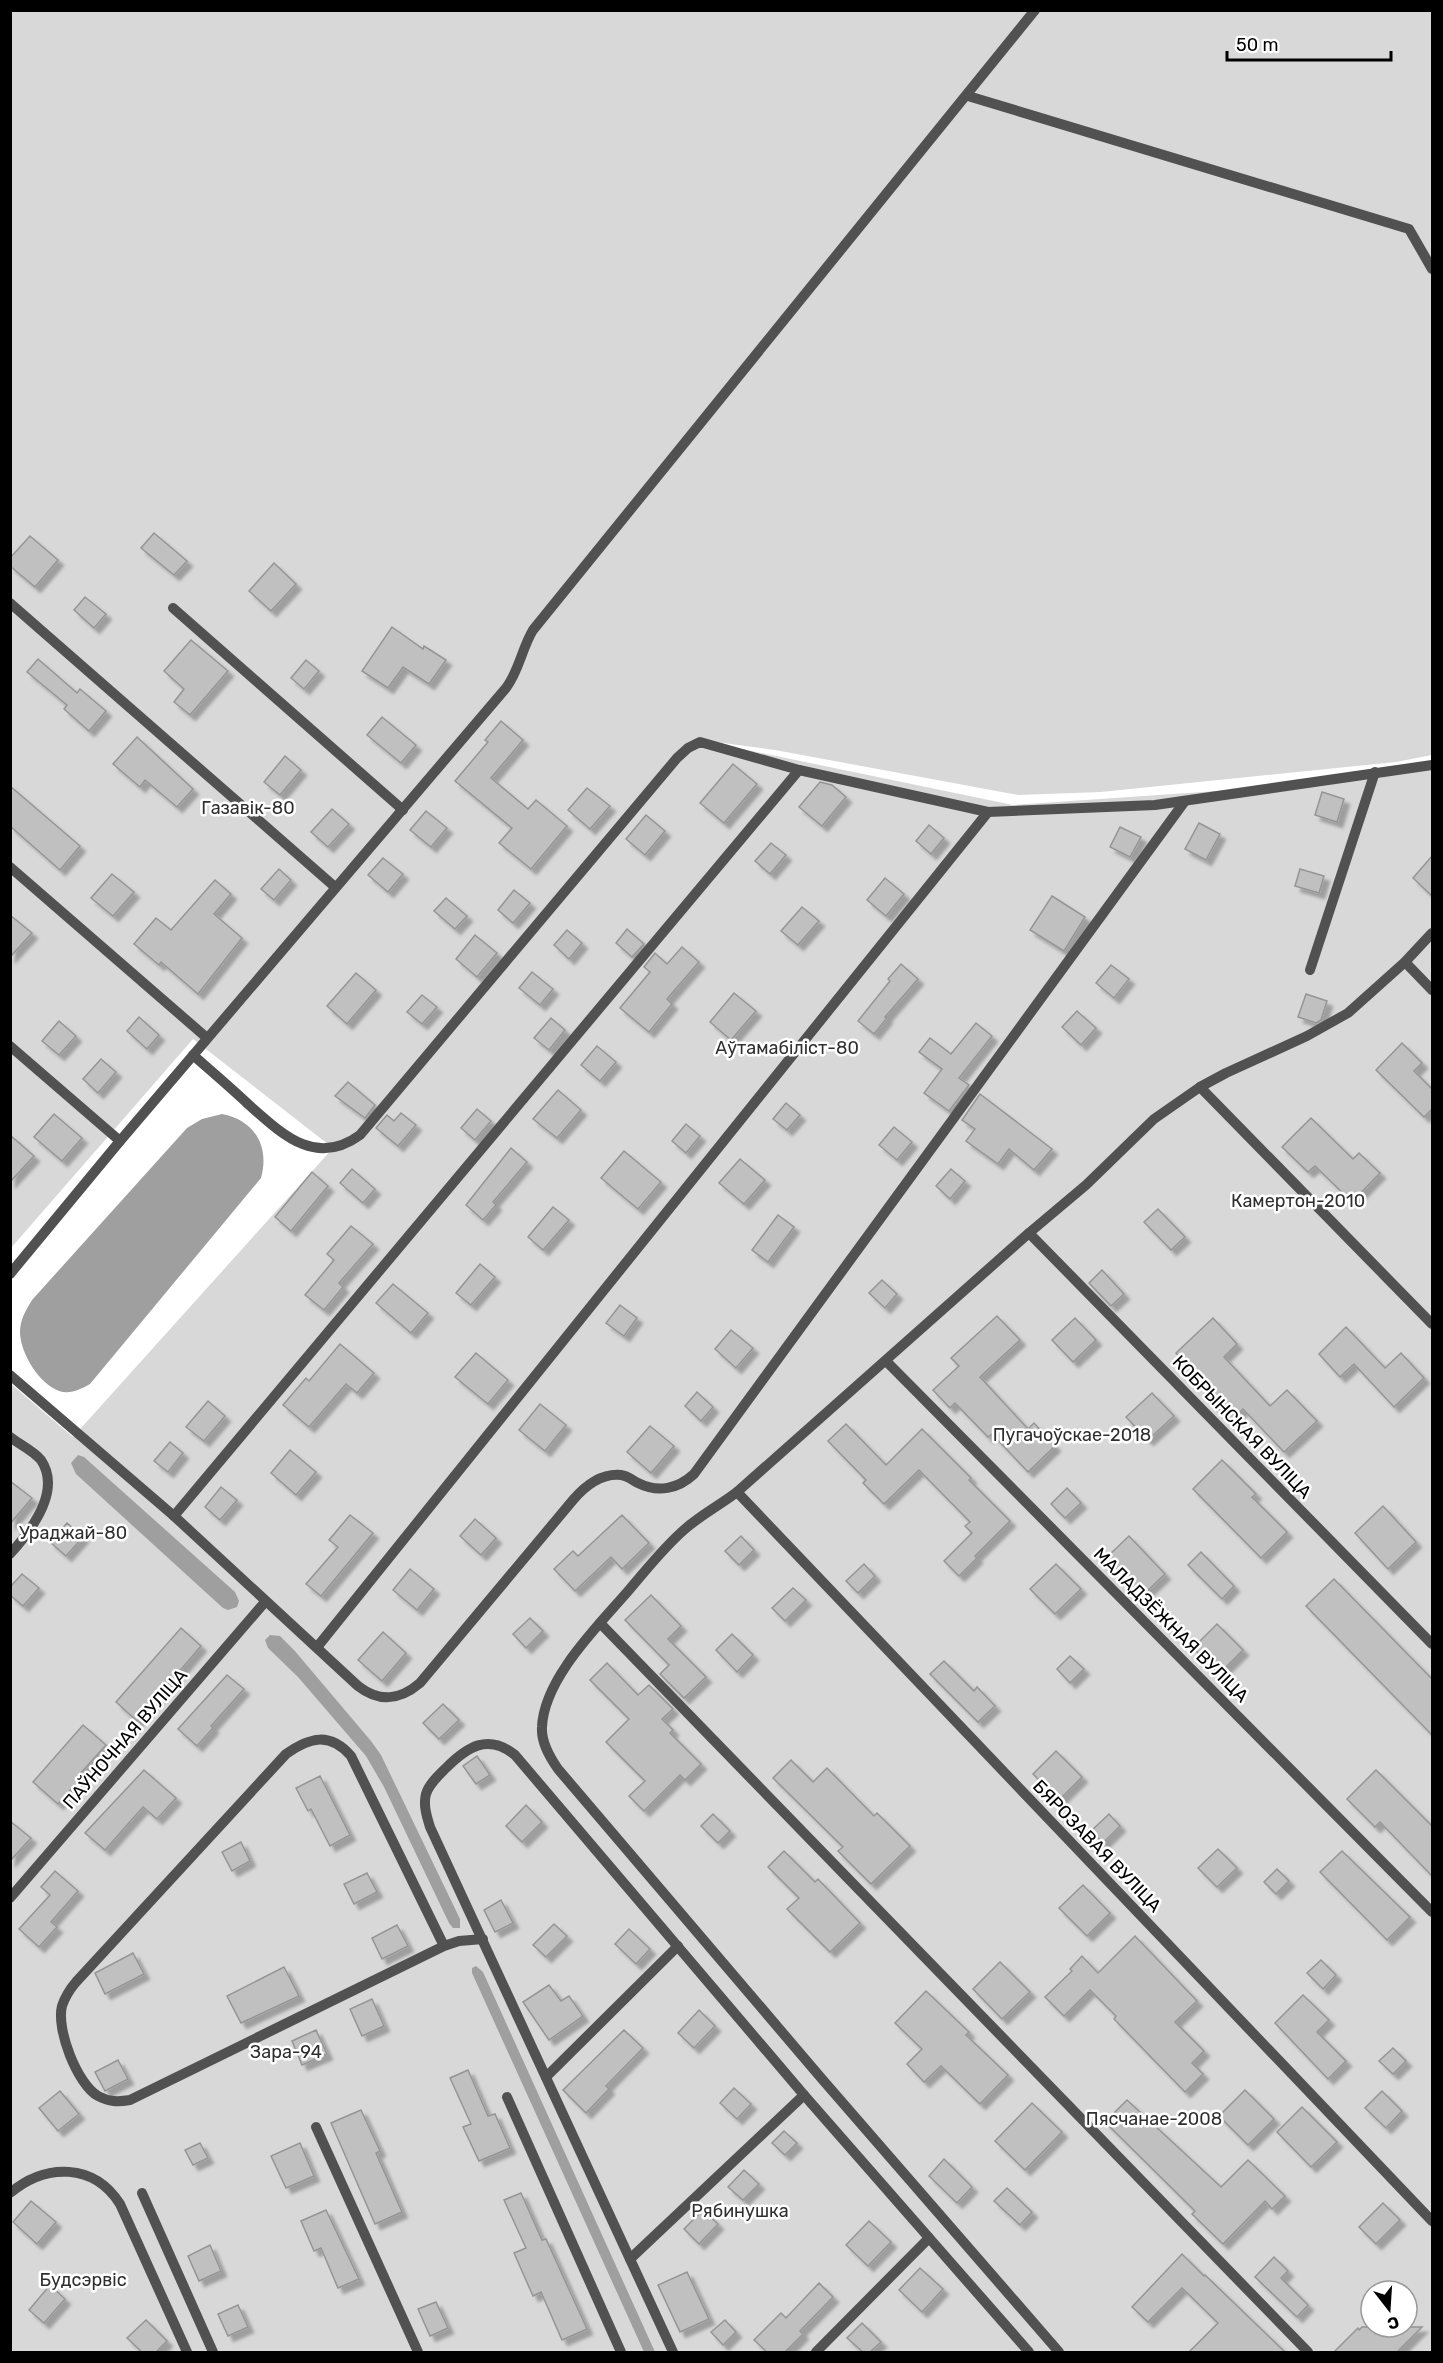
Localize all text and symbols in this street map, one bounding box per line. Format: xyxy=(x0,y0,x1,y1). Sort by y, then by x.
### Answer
scale bar xyxy=(1227,24,1390,62)
text: 50 m xyxy=(1236,34,1279,56)
park label: Газавік-80 xyxy=(201,797,295,819)
park label: Аўтамабіліст-80 xyxy=(715,1037,859,1059)
park label: Камертон-2010 xyxy=(1231,1190,1365,1212)
street label: КОБРЫНСКАЯ ВУЛІЦА xyxy=(1168,1351,1316,1503)
park label: Пугачоўскае-2018 xyxy=(993,1424,1151,1446)
park label: Ураджай-80 xyxy=(19,1522,127,1544)
street label: МАЛАДЗЁЖНАЯ ВУЛІЦА xyxy=(1089,1543,1253,1707)
street label: ПАЎНОЧНАЯ ВУЛІЦА xyxy=(58,1664,192,1814)
street label: БЯРОЗАВАЯ ВУЛІЦА xyxy=(1028,1775,1166,1917)
park label: Зара-94 xyxy=(250,2041,322,2063)
park label: Пясчанае-2008 xyxy=(1086,2108,1222,2130)
park label: Рябинушка xyxy=(691,2200,789,2222)
park label: Будсэрвіс xyxy=(39,2269,127,2291)
north arrow xyxy=(1359,2279,1419,2339)
text: С xyxy=(1385,2312,1401,2334)

